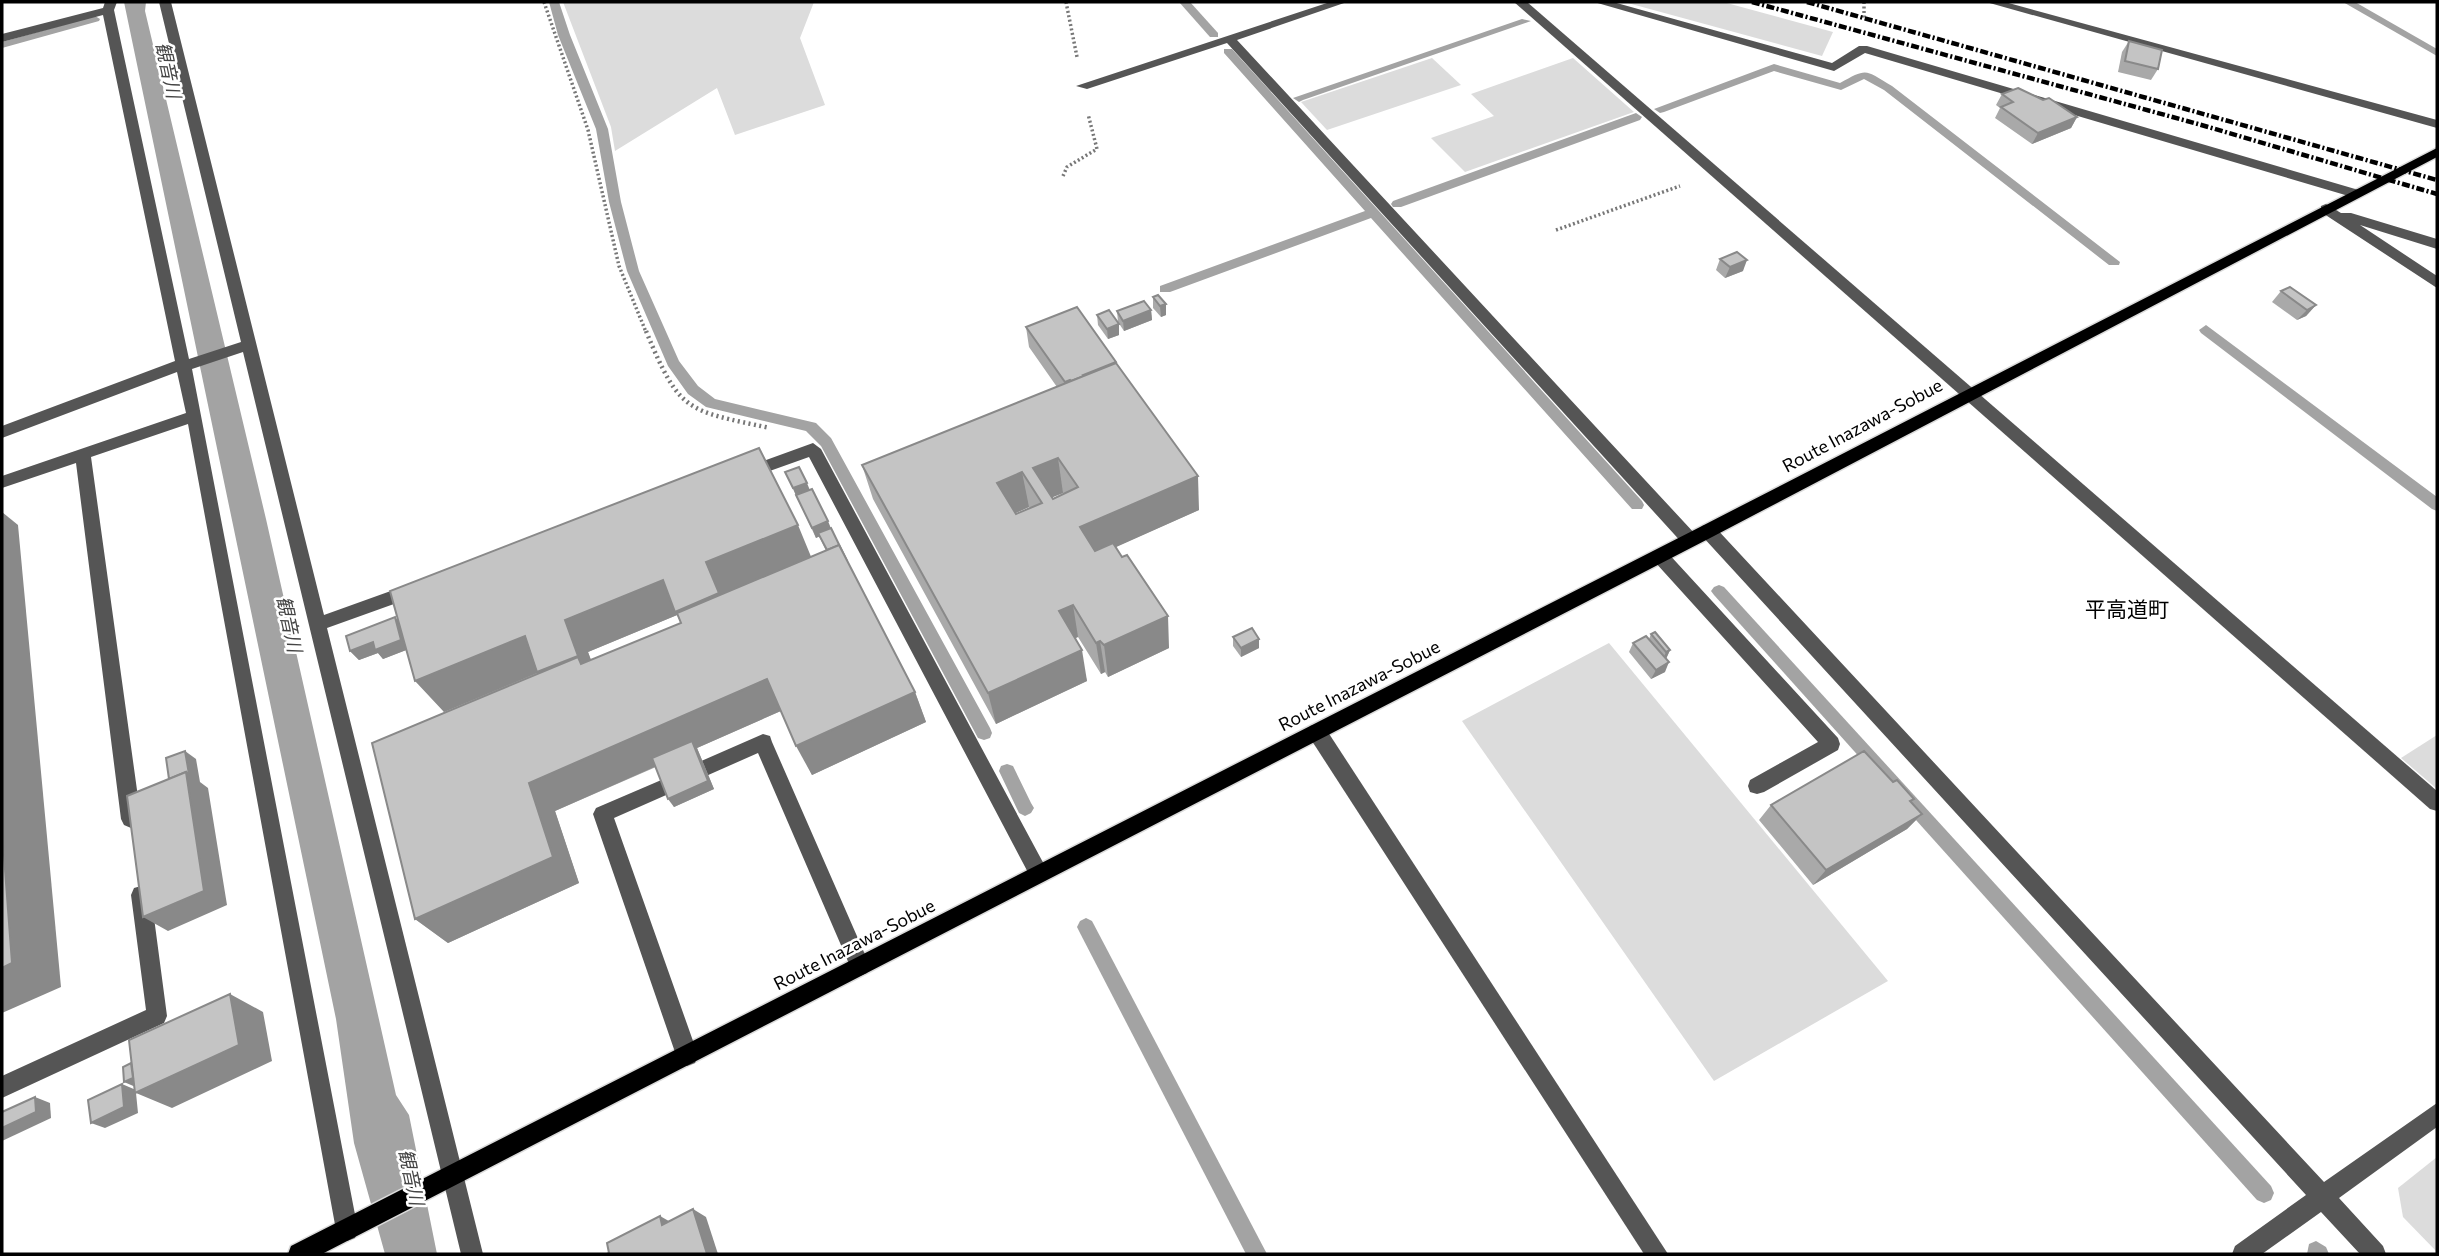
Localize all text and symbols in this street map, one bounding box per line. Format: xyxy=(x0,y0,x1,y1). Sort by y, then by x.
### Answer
water label: 観音川 xyxy=(152,40,187,102)
street label: Route Inazawa-Sobue xyxy=(1778,373,1946,477)
water label: 観音川 xyxy=(273,594,308,656)
district label: 平高道町 xyxy=(2085,596,2169,621)
street label: Route Inazawa-Sobue xyxy=(1275,635,1443,735)
street label: Route Inazawa-Sobue xyxy=(770,894,938,994)
water label: 観音川 xyxy=(395,1147,430,1209)

